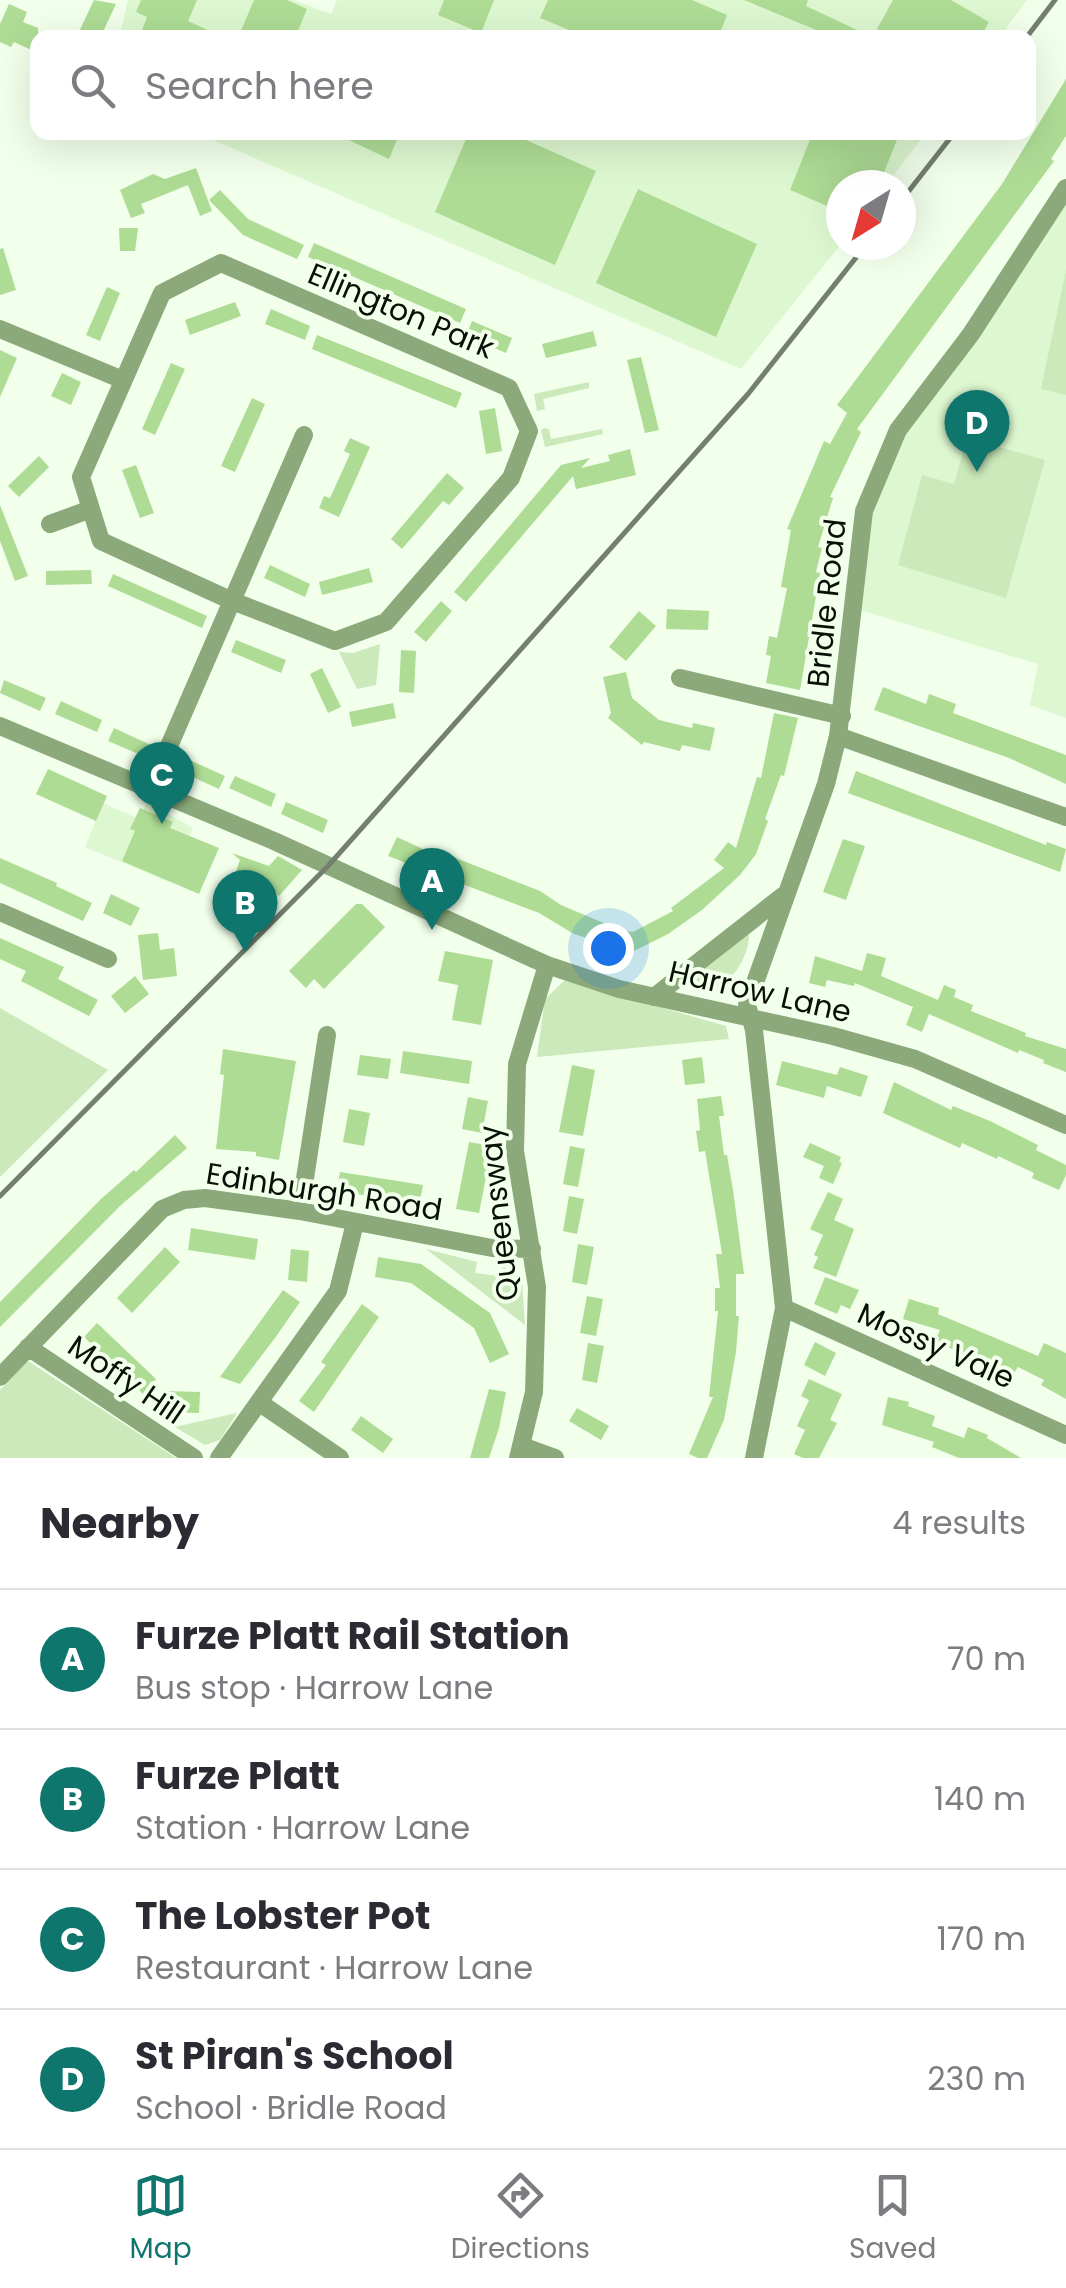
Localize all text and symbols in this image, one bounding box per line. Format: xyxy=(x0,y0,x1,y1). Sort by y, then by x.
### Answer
search box xyxy=(30,30,1036,140)
icon: search xyxy=(65,58,120,113)
text: Search here xyxy=(145,59,374,112)
north arrow xyxy=(826,170,916,260)
street label: Ellington Park xyxy=(301,252,502,369)
pin: D xyxy=(944,390,1010,472)
street label: Bridle Road xyxy=(796,517,857,689)
pin: C xyxy=(130,742,194,824)
pin: A xyxy=(400,848,464,930)
pin: B xyxy=(212,870,278,952)
your location xyxy=(583,923,634,974)
street label: Harrow Lane xyxy=(665,950,856,1033)
street label: Queensway xyxy=(468,1123,529,1303)
street label: Edinburgh Road xyxy=(203,1152,445,1231)
street label: Mossy Vale xyxy=(851,1292,1022,1399)
street label: Moffy Hill xyxy=(59,1325,193,1434)
text: Nearby xyxy=(40,1494,199,1553)
text: 4 results xyxy=(892,1500,1026,1545)
text: Furze Platt Rail Station xyxy=(135,1609,570,1662)
text: A xyxy=(61,1636,84,1681)
text: 70 m xyxy=(947,1636,1026,1681)
text: Bus stop · Harrow Lane xyxy=(135,1665,493,1710)
text: Furze Platt xyxy=(135,1749,340,1802)
text: B xyxy=(62,1776,83,1821)
text: 140 m xyxy=(934,1776,1026,1821)
text: Station · Harrow Lane xyxy=(135,1805,470,1850)
text: The Lobster Pot xyxy=(135,1889,430,1942)
text: C xyxy=(60,1916,85,1961)
text: 170 m xyxy=(937,1916,1026,1961)
text: Restaurant · Harrow Lane xyxy=(135,1945,533,1990)
text: St Piran's School xyxy=(135,2029,454,2082)
text: D xyxy=(61,2056,84,2101)
text: 230 m xyxy=(927,2056,1026,2101)
text: School · Bridle Road xyxy=(135,2085,447,2130)
tab: Map xyxy=(130,2168,192,2270)
tab: Directions xyxy=(451,2168,590,2270)
tab: Saved xyxy=(849,2168,936,2270)

